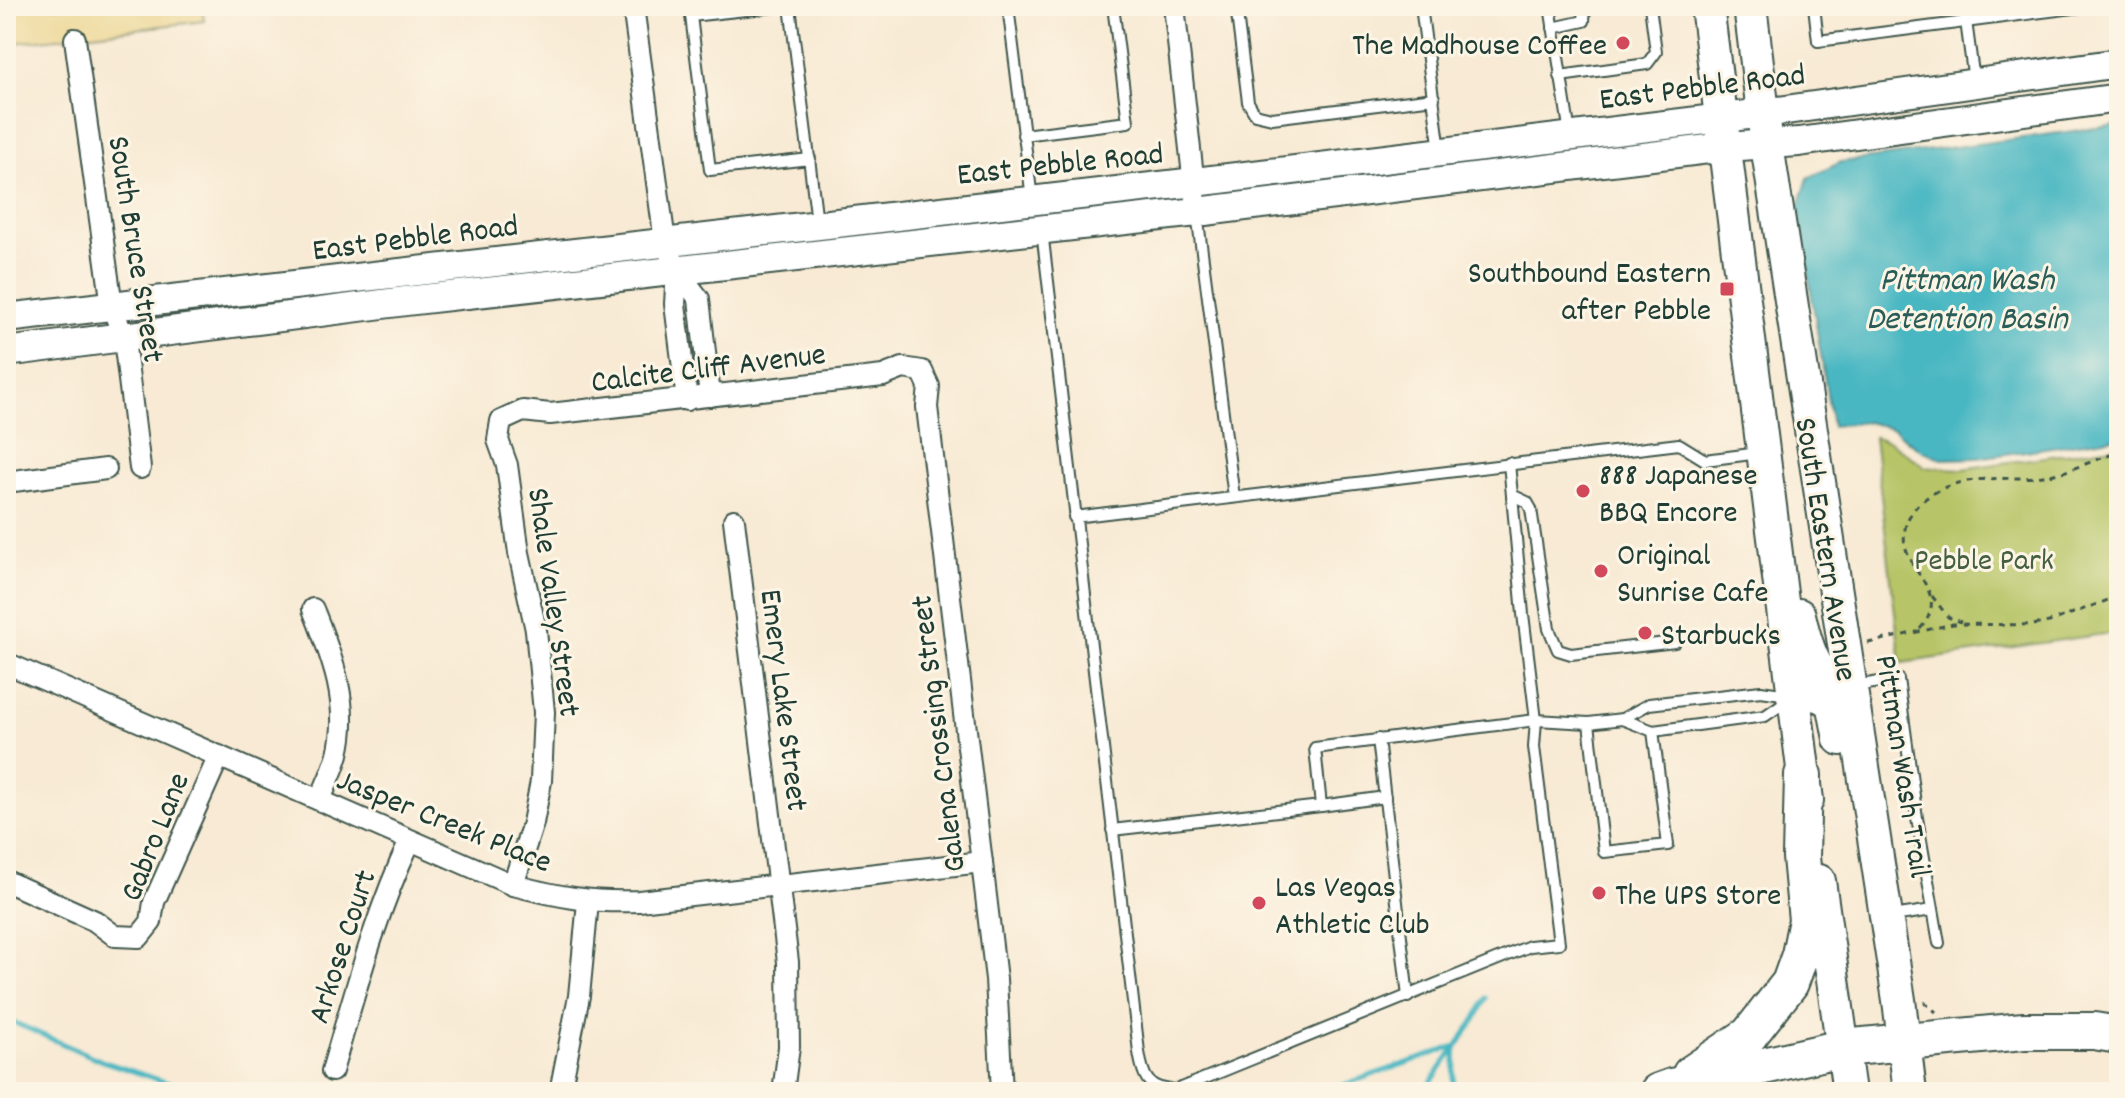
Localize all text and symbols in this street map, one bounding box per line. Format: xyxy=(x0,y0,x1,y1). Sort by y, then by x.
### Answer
place label: The Madhouse Coffee xyxy=(1352,25,1607,71)
marker: The Madhouse Coffee xyxy=(1614,34,1632,52)
street label: East Pebble Road xyxy=(1597,54,1808,125)
street label: South Bruce Street xyxy=(92,133,174,367)
street label: East Pebble Road xyxy=(955,133,1166,201)
street label: East Pebble Road xyxy=(310,205,521,276)
place label: Southbound Eastern after Pebble xyxy=(1468,253,1711,336)
water label: Pittman Wash Detention Basin xyxy=(1866,258,2069,346)
marker: Southbound Eastern after Pebble xyxy=(1718,280,1736,298)
street label: Calcite Cliff Avenue xyxy=(589,334,829,408)
street label: South Eastern Avenue xyxy=(1780,415,1867,685)
place label: 888 Japanese BBQ Encore xyxy=(1599,455,1758,538)
marker: 888 Japanese BBQ Encore xyxy=(1574,482,1592,500)
street label: Shale Valley Street xyxy=(512,485,590,720)
place label: Original Sunrise Cafe xyxy=(1617,535,1768,618)
park label: Pebble Park xyxy=(1914,540,2054,586)
marker: Original Sunrise Cafe xyxy=(1592,562,1610,580)
street label: Emery Lake Street xyxy=(745,587,817,814)
street label: Galena Crossing Street xyxy=(901,592,981,874)
place label: Starbucks xyxy=(1661,615,1781,661)
marker: Starbucks xyxy=(1636,624,1654,642)
street label: Pittman Wash Trail xyxy=(1860,652,1940,882)
street label: Jasper Creek Place xyxy=(329,760,558,888)
street label: Gabro Lane xyxy=(111,766,204,909)
street label: Arkose Court xyxy=(298,865,391,1030)
place label: Las Vegas Athletic Club xyxy=(1275,867,1430,950)
place label: The UPS Store xyxy=(1615,875,1781,921)
marker: The UPS Store xyxy=(1590,884,1608,902)
marker: Las Vegas Athletic Club xyxy=(1250,894,1268,912)

